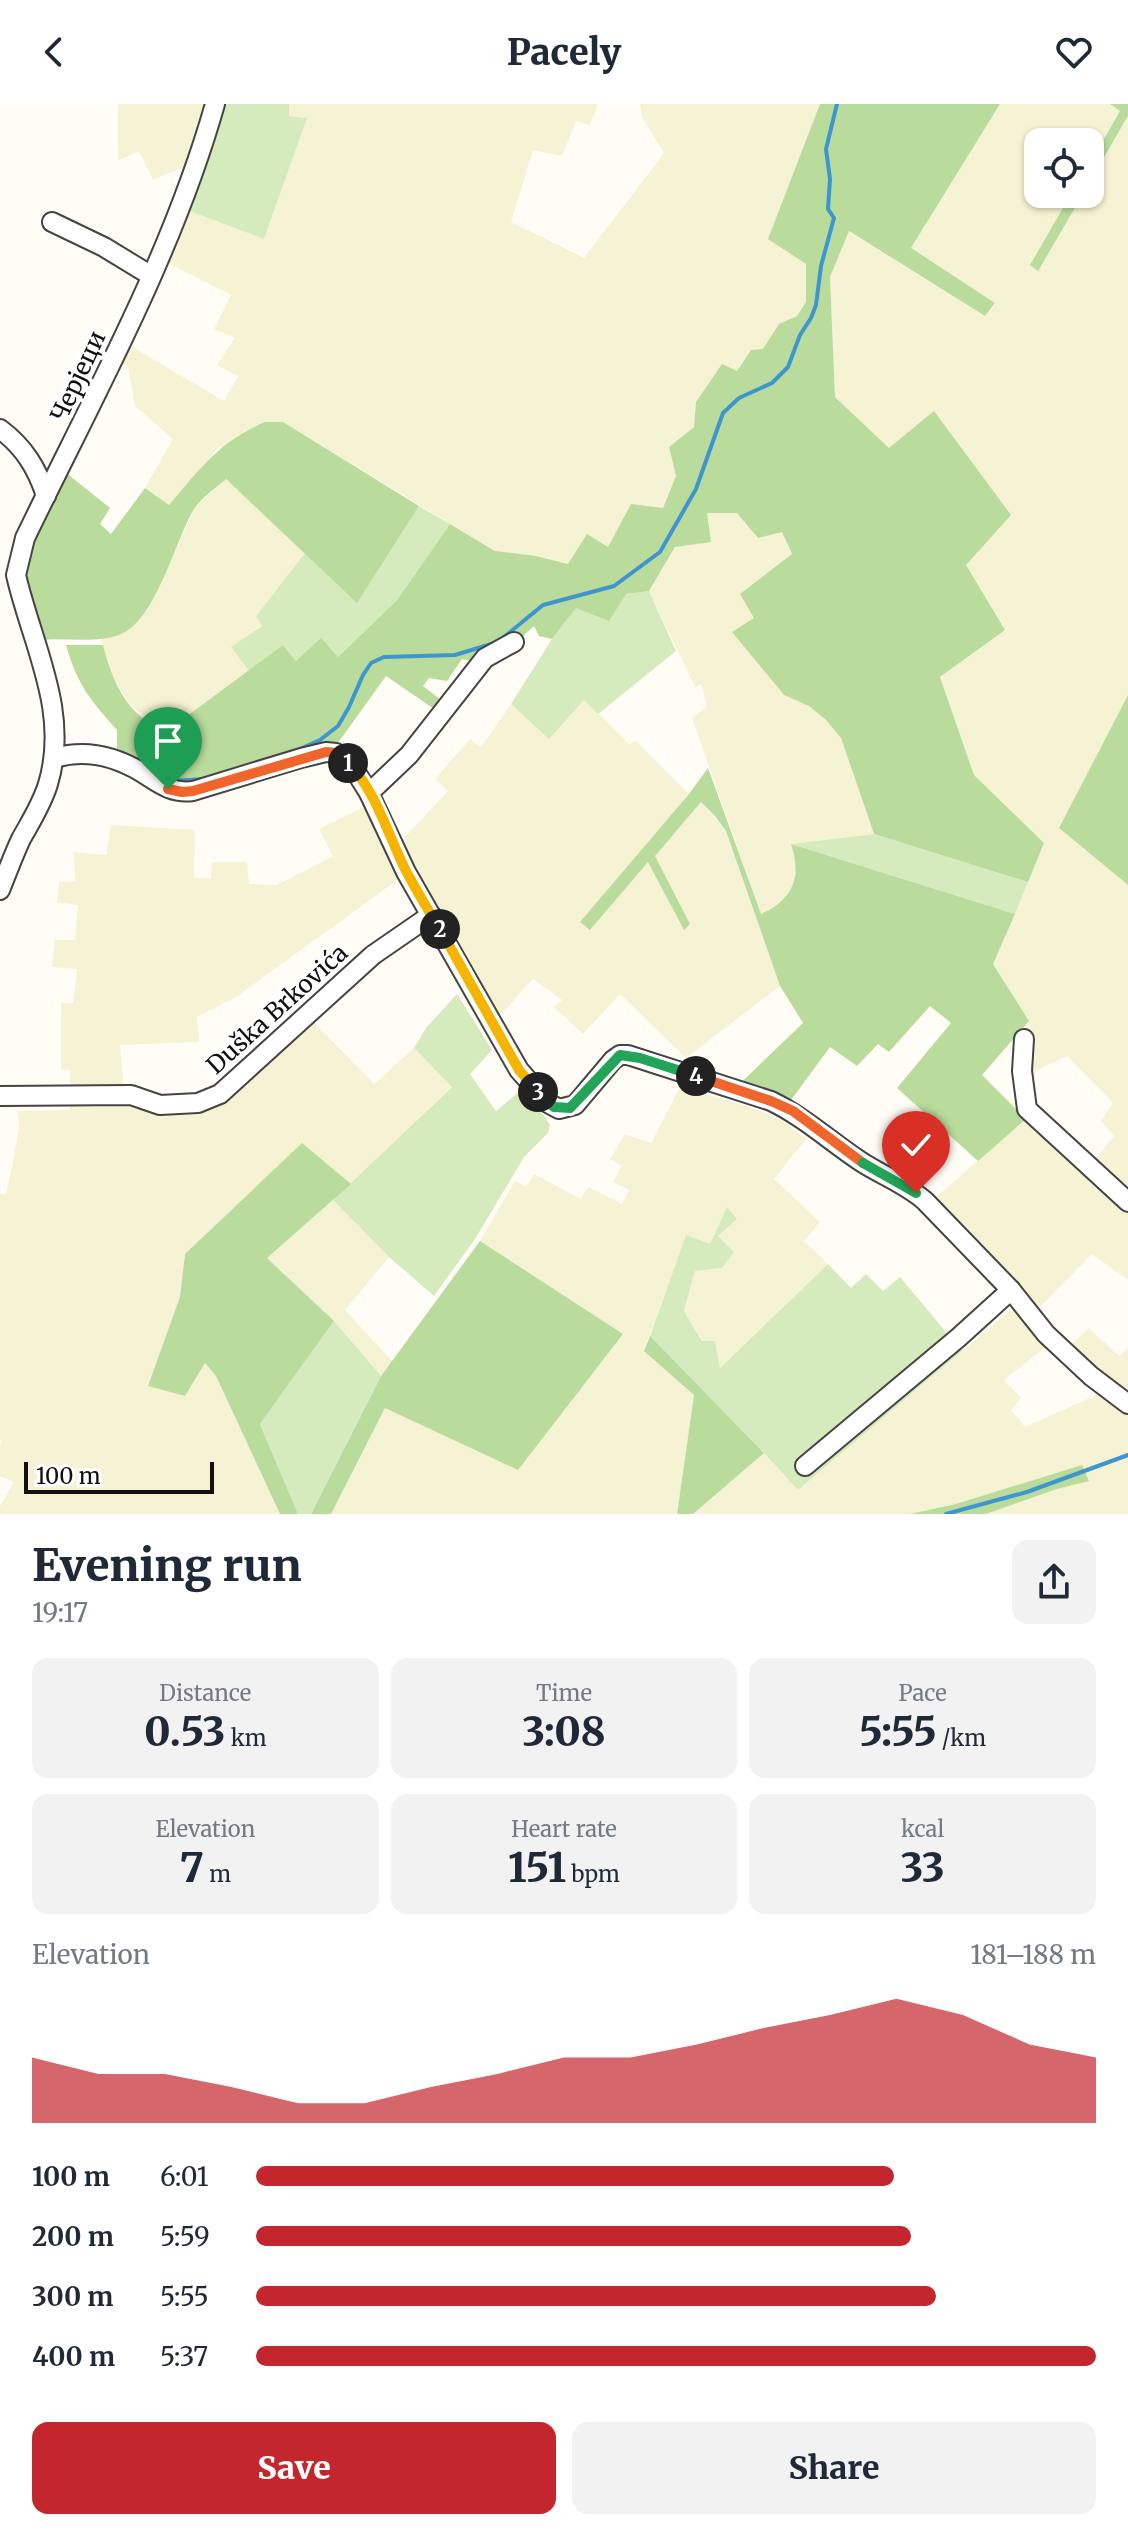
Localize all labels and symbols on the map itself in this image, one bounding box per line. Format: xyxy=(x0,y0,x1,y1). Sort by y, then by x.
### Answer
street label: Черјеци xyxy=(44,326,112,426)
pin xyxy=(134,707,202,789)
pin: 1 xyxy=(328,743,368,783)
pin: 2 xyxy=(420,909,460,949)
street label: Duška Brkovića xyxy=(200,937,354,1081)
pin: 4 xyxy=(676,1056,716,1096)
pin: 3 xyxy=(518,1072,558,1112)
pin xyxy=(882,1111,950,1193)
scale bar xyxy=(24,1458,214,1494)

